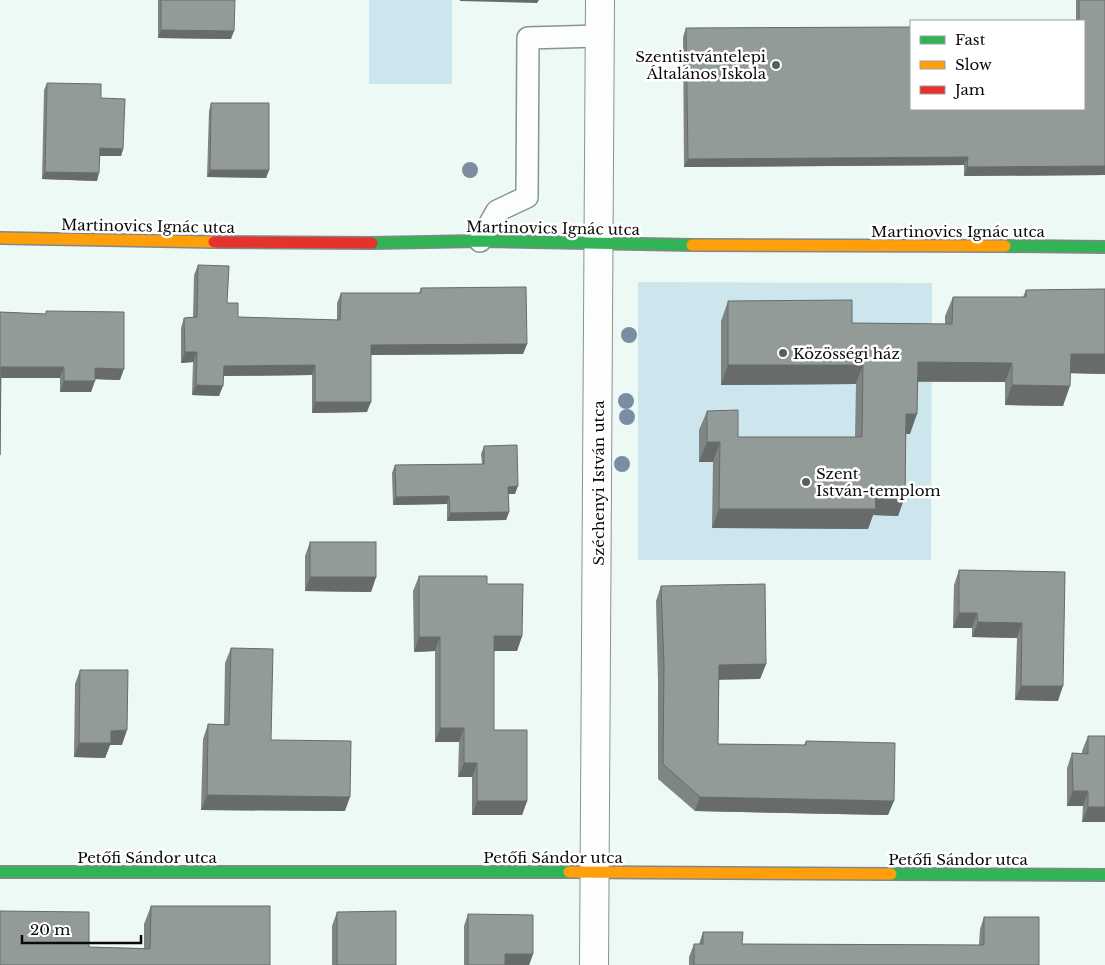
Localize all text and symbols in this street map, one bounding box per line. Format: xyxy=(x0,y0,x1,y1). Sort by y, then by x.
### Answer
legend xyxy=(910,20,1085,110)
text: Fast xyxy=(955,30,986,49)
place label: Szentistvántelepi Általános Iskola xyxy=(635,47,767,83)
text: Slow xyxy=(955,55,992,74)
marker: Szentistvántelepi Általános Iskola xyxy=(770,59,782,71)
text: Jam xyxy=(953,80,985,99)
street label: Martinovics Ignác utca xyxy=(61,215,236,237)
street label: Martinovics Ignác utca xyxy=(466,217,641,239)
street label: Martinovics Ignác utca xyxy=(871,222,1046,241)
place label: Közösségi ház xyxy=(793,344,900,363)
marker: Közösségi ház xyxy=(777,347,789,359)
street label: Széchenyi István utca xyxy=(589,400,608,566)
place label: Szent István-templom xyxy=(816,464,941,500)
marker: Szent István-templom xyxy=(800,476,812,488)
street label: Petőfi Sándor utca xyxy=(77,848,217,867)
street label: Petőfi Sándor utca xyxy=(483,848,623,867)
street label: Petőfi Sándor utca xyxy=(888,850,1028,869)
scale bar xyxy=(22,912,141,944)
text: 20 m xyxy=(30,920,70,939)

